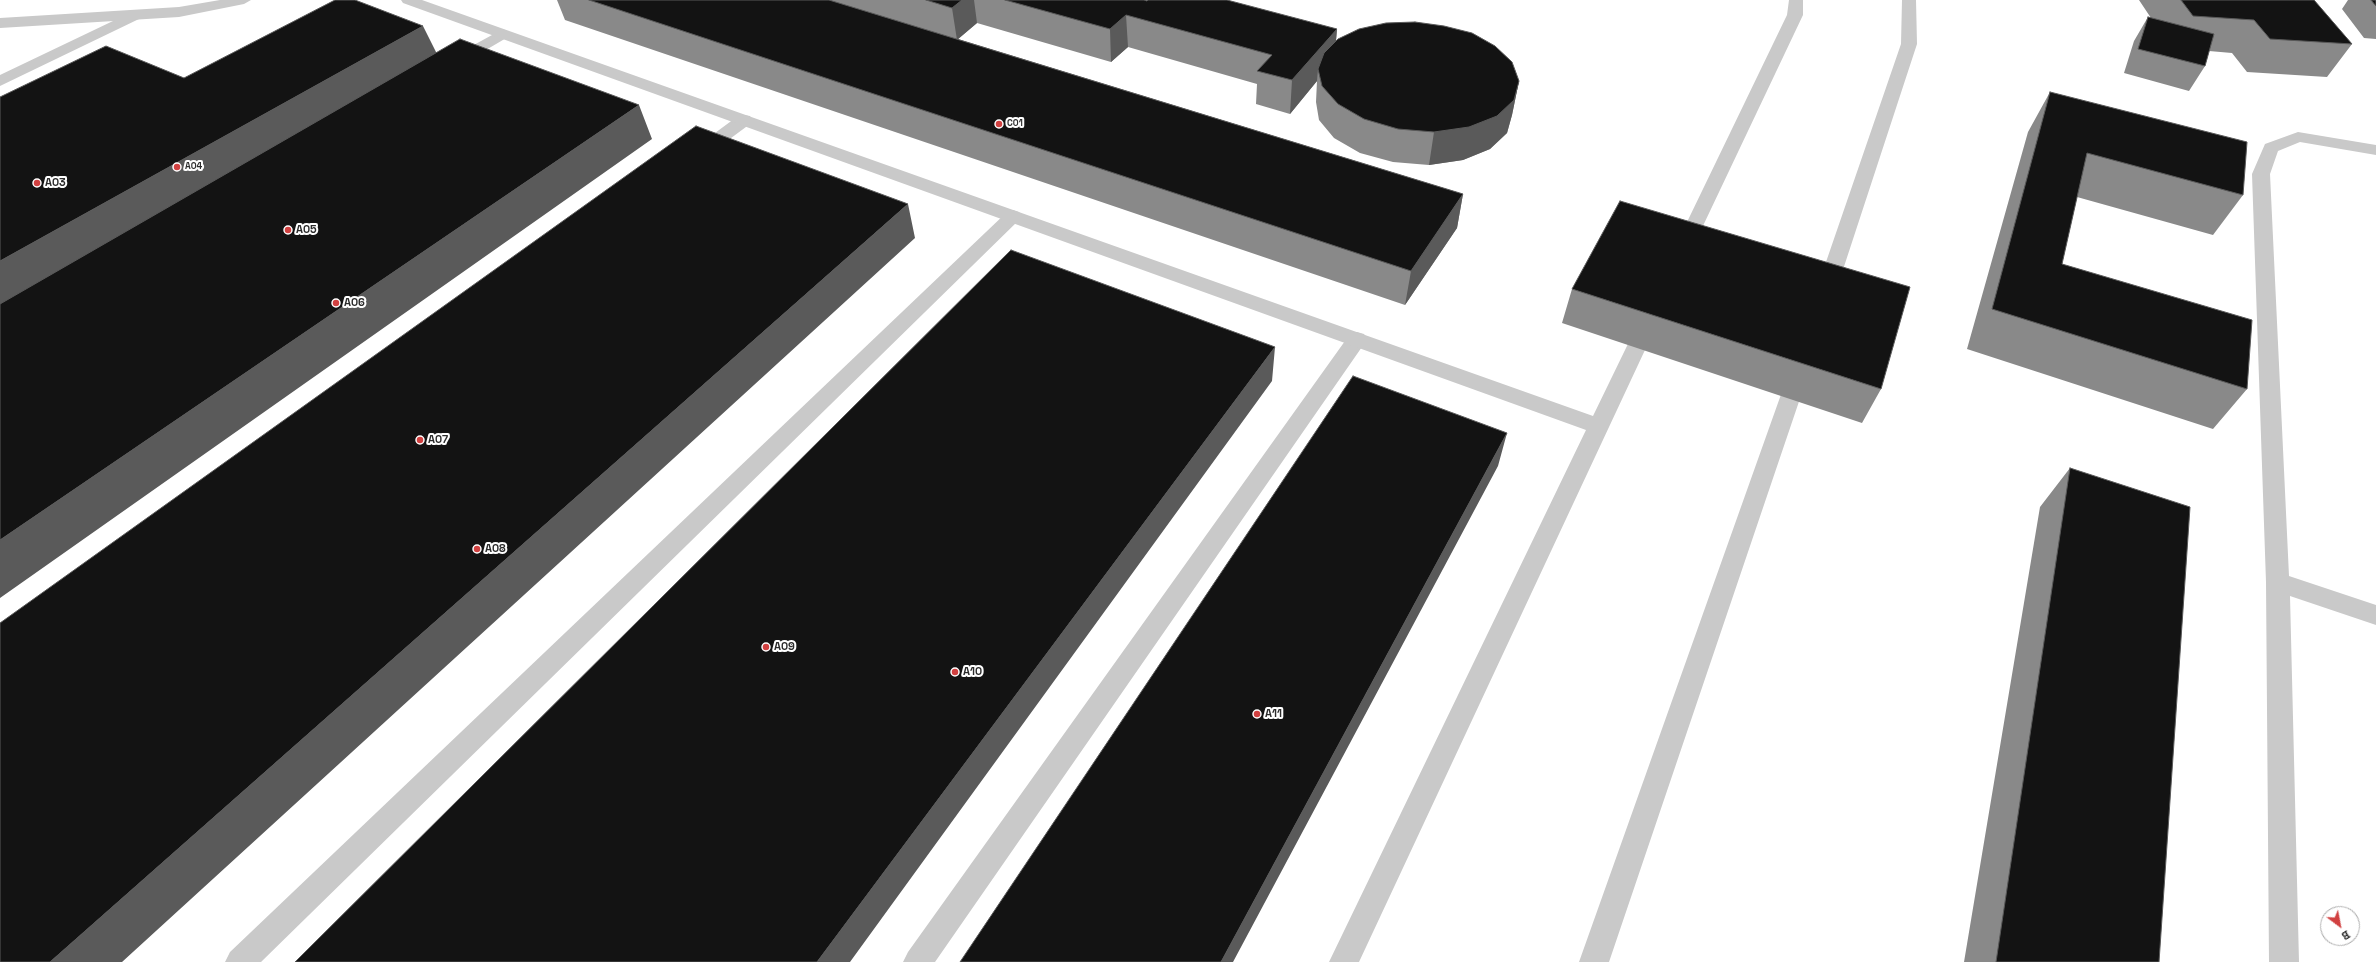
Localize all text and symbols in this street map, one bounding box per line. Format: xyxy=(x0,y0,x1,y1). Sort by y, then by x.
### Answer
marker: C01 xyxy=(994,119,1004,129)
place label: C01 xyxy=(1007,119,1023,129)
marker: A04 xyxy=(172,162,182,172)
place label: A04 xyxy=(185,162,202,172)
place label: A03 xyxy=(45,176,66,190)
marker: A03 xyxy=(32,178,42,188)
place label: A05 xyxy=(296,223,317,237)
marker: A05 xyxy=(283,225,293,235)
place label: A06 xyxy=(344,296,365,310)
marker: A06 xyxy=(331,298,341,308)
place label: A07 xyxy=(428,433,448,447)
marker: A07 xyxy=(415,435,425,445)
place label: A08 xyxy=(485,542,506,556)
marker: A08 xyxy=(472,544,482,554)
place label: A09 xyxy=(774,640,795,654)
marker: A09 xyxy=(761,642,771,652)
place label: A10 xyxy=(963,665,982,679)
marker: A10 xyxy=(950,667,960,677)
place label: A11 xyxy=(1265,707,1282,721)
marker: A11 xyxy=(1252,709,1262,719)
north arrow xyxy=(2320,906,2360,946)
text: B xyxy=(2339,927,2353,943)

